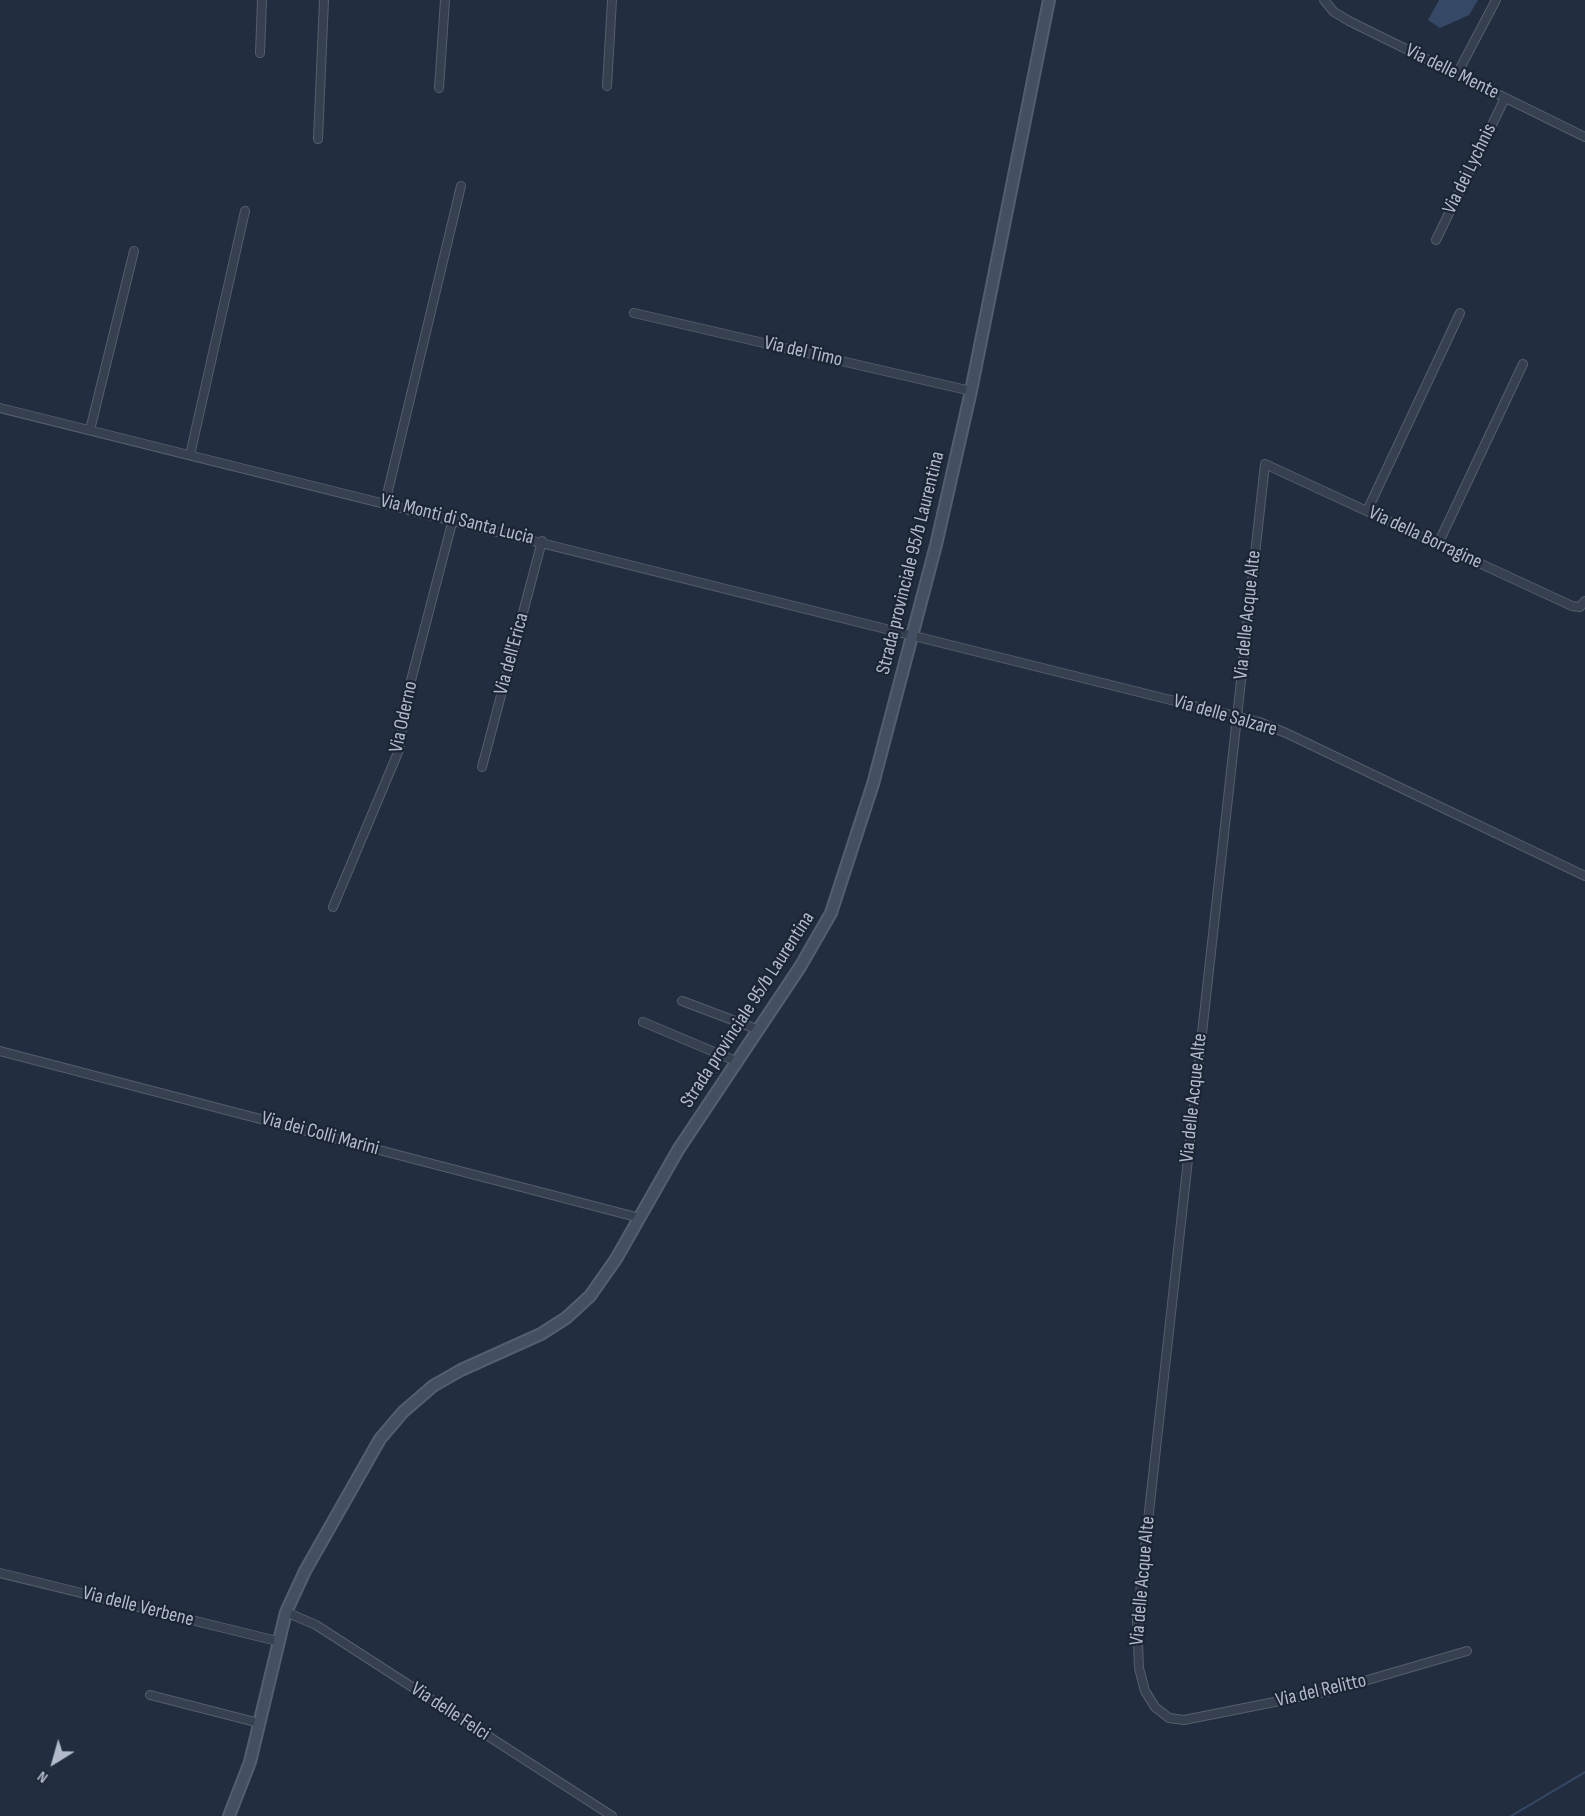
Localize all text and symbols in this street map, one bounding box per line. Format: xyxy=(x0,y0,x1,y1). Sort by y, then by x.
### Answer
street label: Via delle Mente xyxy=(1401,39,1503,105)
street label: Via dei Lychnis xyxy=(1438,120,1502,218)
street label: Via del Timo xyxy=(761,331,845,373)
street label: Strada provinciale 95/b Laurentina xyxy=(872,449,950,677)
street label: Via Monti di Santa Lucia xyxy=(378,489,536,551)
street label: Via della Borragine xyxy=(1364,501,1486,575)
street label: Via delle Acque Alte xyxy=(1229,549,1267,681)
street label: Via dell'Erica xyxy=(490,610,534,698)
street label: Via Oderno xyxy=(385,679,423,755)
street label: Via delle Salzare xyxy=(1170,690,1280,742)
street label: Strada provinciale 95/b Laurentina xyxy=(676,908,820,1112)
street label: Via delle Acque Alte xyxy=(1175,1032,1213,1164)
street label: Via dei Colli Marini xyxy=(259,1107,381,1161)
street label: Via delle Acque Alte xyxy=(1125,1515,1161,1647)
street label: Via delle Verbene xyxy=(80,1582,196,1632)
street label: Via del Relitto xyxy=(1273,1669,1369,1713)
street label: Via delle Felci xyxy=(406,1678,494,1746)
north arrow xyxy=(24,1732,84,1792)
text: N xyxy=(34,1767,52,1787)

